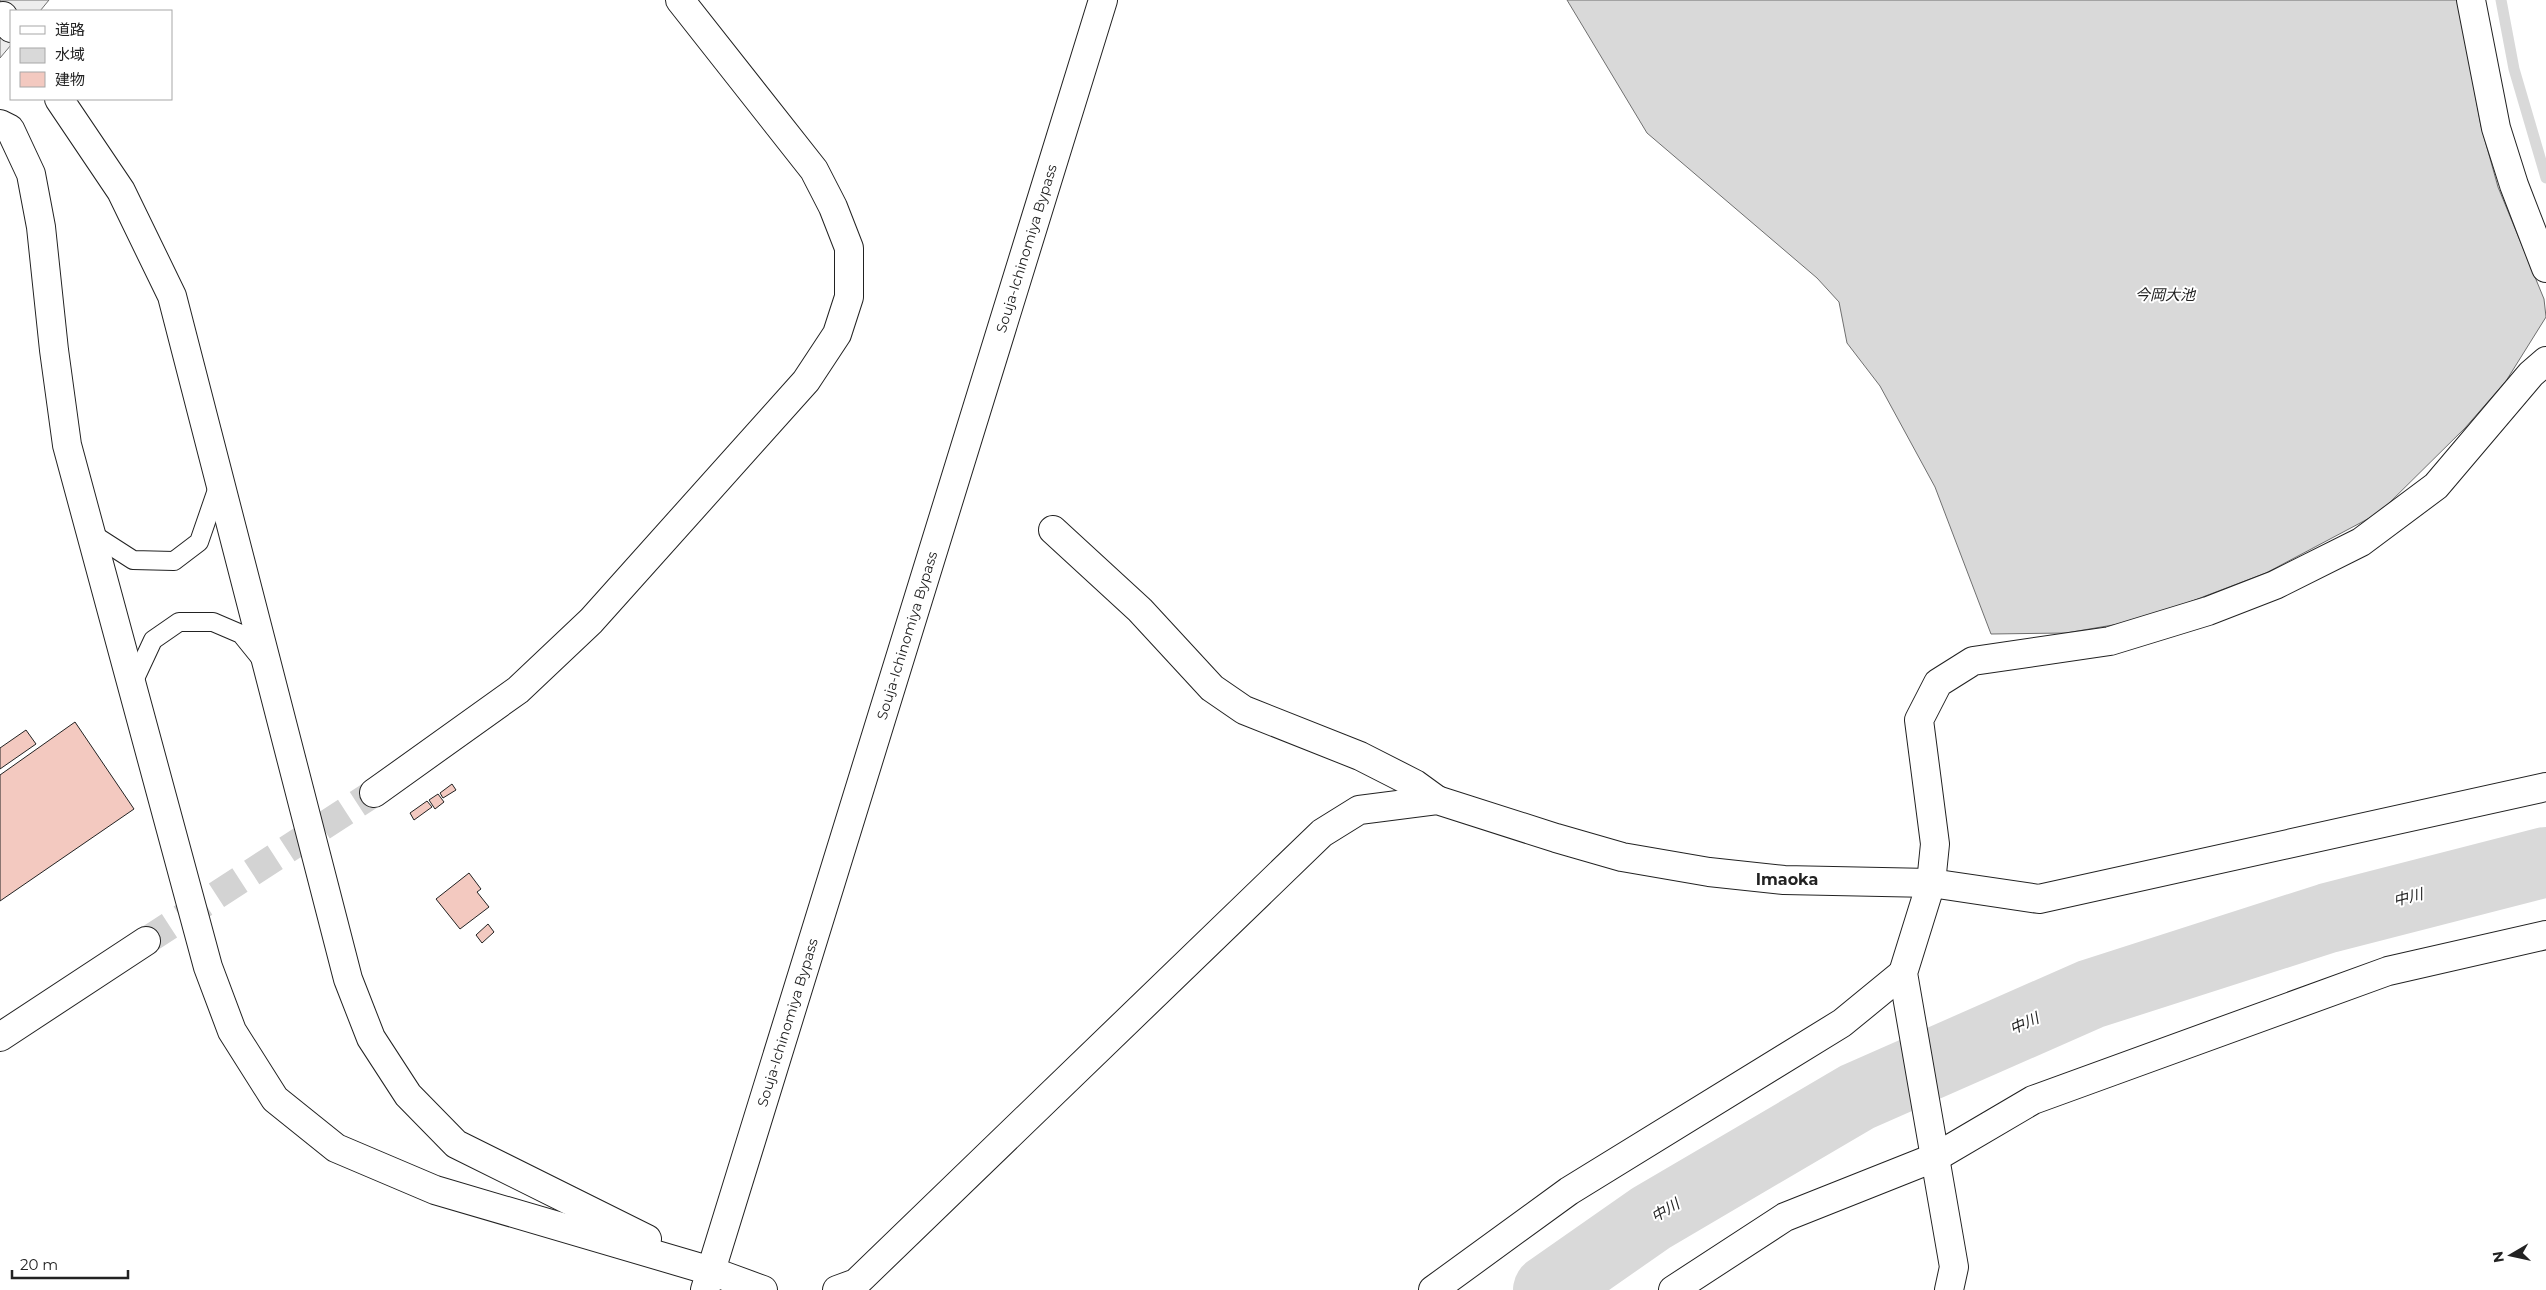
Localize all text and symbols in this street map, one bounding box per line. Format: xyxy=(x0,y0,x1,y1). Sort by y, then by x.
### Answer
legend xyxy=(10,10,172,100)
text: 道路 xyxy=(55,20,85,39)
text: 水域 xyxy=(55,45,85,64)
text: 建物 xyxy=(55,70,85,89)
street label: Souja-Ichinomiya Bypass xyxy=(992,162,1061,335)
water label: 今岡大池 xyxy=(2135,285,2197,304)
street label: Souja-Ichinomiya Bypass xyxy=(873,549,941,722)
district label: Imaoka xyxy=(1756,870,1818,889)
water label: 中川 xyxy=(2391,884,2427,910)
street label: Souja-Ichinomiya Bypass xyxy=(753,936,822,1109)
water label: 中川 xyxy=(2006,1007,2043,1038)
water label: 中川 xyxy=(1647,1193,1684,1226)
north arrow xyxy=(2486,1230,2536,1280)
scale bar xyxy=(12,1248,129,1280)
text: N xyxy=(2488,1250,2508,1264)
text: 20 m xyxy=(20,1255,58,1274)

